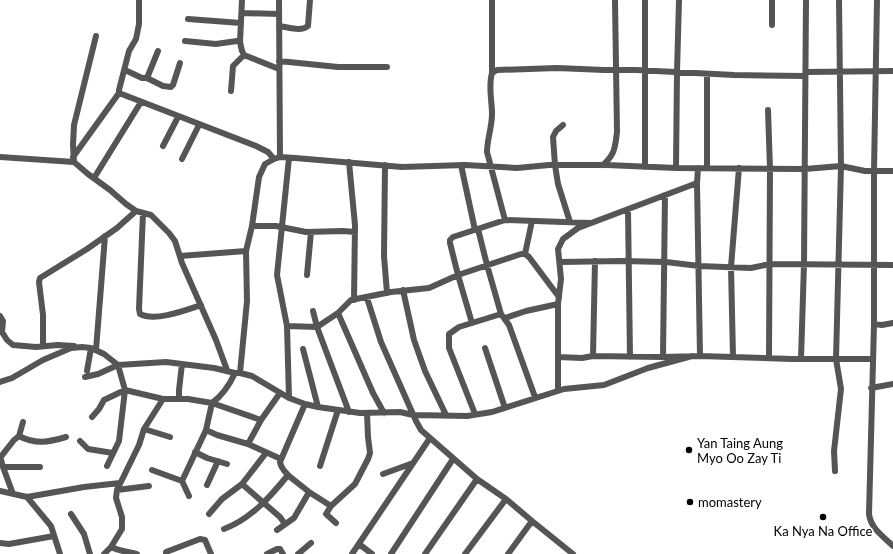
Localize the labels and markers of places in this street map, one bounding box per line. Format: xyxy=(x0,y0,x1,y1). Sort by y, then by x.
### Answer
place label: Yan Taing Aung Myo Oo Zay Ti xyxy=(697,435,783,466)
marker: Yan Taing Aung Myo Oo Zay Ti xyxy=(684,445,694,455)
place label: momastery xyxy=(698,494,762,510)
marker: momastery xyxy=(685,497,695,507)
marker: Ka Nya Na Office xyxy=(818,512,828,522)
place label: Ka Nya Na Office xyxy=(774,523,873,539)

